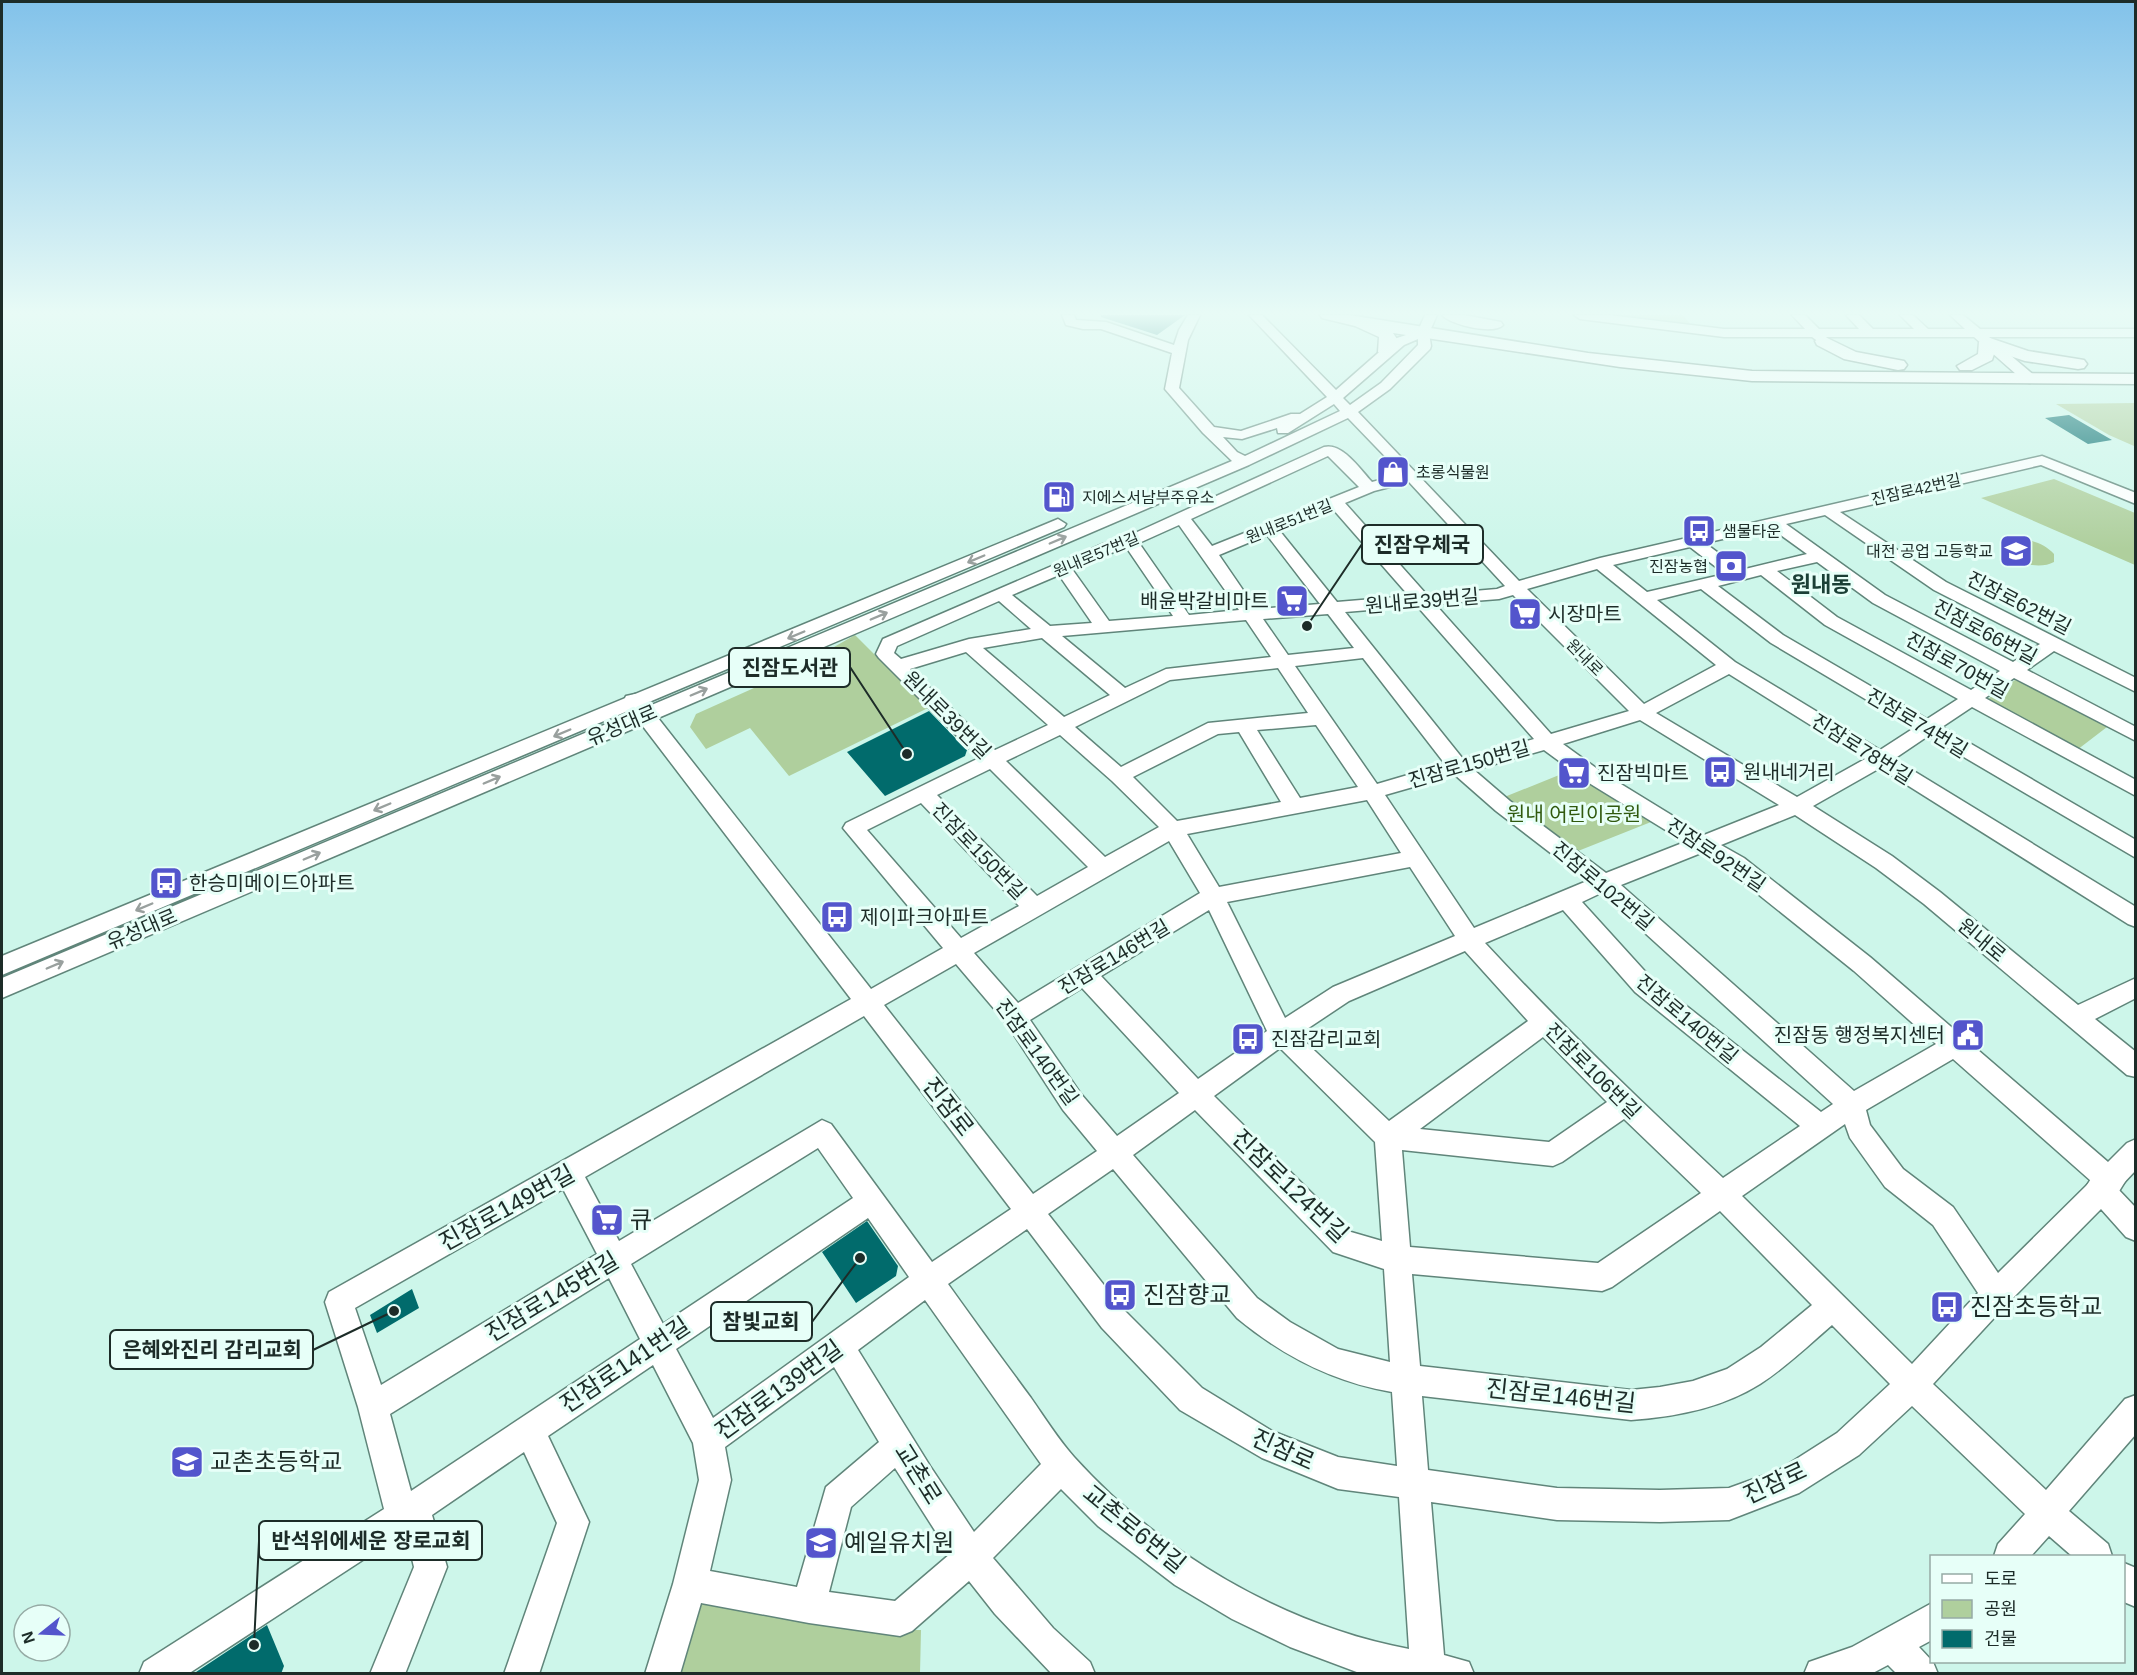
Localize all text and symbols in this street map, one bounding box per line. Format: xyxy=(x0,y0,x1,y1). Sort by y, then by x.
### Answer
shop icon: 초롱식물원 xyxy=(1375,454,1411,490)
place label: 초롱식물원 xyxy=(1416,464,1490,481)
street label: 진잠로42번길 xyxy=(1870,471,1963,508)
fuel station icon: 지에스서남부주유소 xyxy=(1041,479,1077,515)
place label: 지에스서남부주유소 xyxy=(1082,489,1214,506)
street label: 원내로51번길 xyxy=(1244,496,1335,546)
bus stop icon: 샘물타운 xyxy=(1681,513,1717,549)
place label: 샘물타운 xyxy=(1722,523,1781,540)
callout: 진잠우체국 xyxy=(1362,525,1483,564)
street label: 원내로57번길 xyxy=(1051,529,1142,580)
text: 진잠우체국 xyxy=(1374,533,1470,556)
school or university icon: 대전 공업 고등학교 xyxy=(1998,533,2034,569)
one-way arrow xyxy=(1049,534,1067,545)
place label: 대전 공업 고등학교 xyxy=(1866,543,1993,560)
bank icon: 진잠농협 xyxy=(1713,548,1749,584)
one-way arrow xyxy=(967,554,986,565)
place label: 진잠농협 xyxy=(1649,558,1708,575)
street label: 진잠로62번길 xyxy=(1963,567,2075,639)
district label: 원내동 xyxy=(1791,572,1851,597)
supermarket icon: 배윤박갈비마트 xyxy=(1274,583,1310,619)
street label: 원내로39번길 xyxy=(1364,585,1480,617)
place label: 배윤박갈비마트 xyxy=(1140,590,1269,612)
street label: 진잠로66번길 xyxy=(1929,595,2041,669)
supermarket icon: 시장마트 xyxy=(1507,596,1543,632)
place label: 시장마트 xyxy=(1548,603,1622,625)
one-way arrow xyxy=(869,610,887,621)
street label: 진잠로70번길 xyxy=(1902,628,2012,702)
one-way arrow xyxy=(787,630,805,641)
street label: 원내로 xyxy=(1563,636,1606,679)
callout: 진잠도서관 xyxy=(729,648,850,687)
text: 진잠도서관 xyxy=(742,656,838,679)
street label: 원내로39번길 xyxy=(899,667,995,763)
street label: 진잠로74번길 xyxy=(1862,684,1972,762)
one-way arrow xyxy=(689,686,708,697)
street label: 유성대로 xyxy=(584,700,660,750)
street label: 진잠로78번길 xyxy=(1808,709,1916,789)
one-way arrow xyxy=(553,728,572,739)
street label: 진잠로150번길 xyxy=(1406,736,1532,792)
bus stop icon: 원내네거리 xyxy=(1702,754,1738,790)
supermarket icon: 진잠빅마트 xyxy=(1556,755,1592,791)
place label: 원내네거리 xyxy=(1743,761,1835,783)
place label: 진잠빅마트 xyxy=(1597,762,1689,784)
one-way arrow xyxy=(482,774,500,785)
street label: 진잠로150번길 xyxy=(928,798,1030,904)
one-way arrow xyxy=(373,803,391,814)
park label: 원내 어린이공원 xyxy=(1507,803,1641,825)
street label: 진잠로92번길 xyxy=(1662,814,1770,896)
street label: 진잠로102번길 xyxy=(1548,837,1658,935)
one-way arrow xyxy=(303,850,321,862)
bus stop icon: 한승미메이드아파트 xyxy=(148,865,184,901)
place label: 한승미메이드아파트 xyxy=(189,872,355,894)
bus stop icon: 제이파크아파트 xyxy=(819,899,855,935)
one-way arrow xyxy=(135,901,153,913)
street label: 유성대로 xyxy=(104,904,180,954)
place label: 제이파크아파트 xyxy=(860,906,989,928)
street label: 원내로 xyxy=(1954,914,2010,966)
street label: 진잠로146번길 xyxy=(1055,915,1173,999)
one-way arrow xyxy=(46,959,64,971)
street label: 진잠로140번길 xyxy=(1632,970,1742,1068)
street label: 진잠로140번길 xyxy=(991,995,1083,1109)
public building icon: 진잠동 행정복지센터 xyxy=(1950,1017,1986,1053)
street label: 진잠로106번길 xyxy=(1541,1019,1645,1123)
bus stop icon: 진잠감리교회 xyxy=(1230,1021,1266,1057)
place label: 진잠동 행정복지센터 xyxy=(1774,1024,1945,1046)
place label: 진잠감리교회 xyxy=(1271,1028,1381,1050)
street label: 진잠로 xyxy=(917,1072,979,1141)
street label: 진잠로124번길 xyxy=(1227,1124,1354,1248)
street label: 진잠로149번길 xyxy=(434,1159,579,1256)
supermarket icon: 큐 xyxy=(589,1202,625,1238)
place label: 큐 xyxy=(630,1206,652,1233)
street label: 진잠로145번길 xyxy=(480,1246,623,1347)
bus stop icon: 진잠향교 xyxy=(1102,1277,1138,1313)
place label: 진잠향교 xyxy=(1143,1281,1231,1308)
bus stop icon: 진잠초등학교 xyxy=(1929,1289,1965,1325)
place label: 진잠초등학교 xyxy=(1970,1293,2102,1320)
callout: 참빛교회 xyxy=(711,1302,812,1341)
text: 참빛교회 xyxy=(722,1310,800,1333)
street label: 진잠로141번길 xyxy=(555,1311,695,1418)
callout: 은혜와진리 감리교회 xyxy=(110,1330,313,1369)
street label: 진잠로139번길 xyxy=(710,1334,848,1445)
text: 은혜와진리 감리교회 xyxy=(122,1338,302,1361)
street label: 진잠로146번길 xyxy=(1485,1374,1637,1417)
street label: 진잠로 xyxy=(1247,1424,1319,1475)
street label: 교촌로 xyxy=(889,1438,947,1509)
school or university icon: 교촌초등학교 xyxy=(169,1444,205,1480)
place label: 교촌초등학교 xyxy=(210,1448,342,1475)
street label: 진잠로 xyxy=(1739,1456,1811,1509)
street label: 교촌로6번길 xyxy=(1078,1479,1191,1578)
callout: 반석위에세운 장로교회 xyxy=(259,1521,482,1560)
school or university icon: 예일유치원 xyxy=(803,1525,839,1561)
text: 반석위에세운 장로교회 xyxy=(271,1529,471,1552)
place label: 예일유치원 xyxy=(844,1529,954,1556)
legend xyxy=(1930,1555,2125,1663)
text: 도로 xyxy=(1984,1569,2017,1589)
text: 공원 xyxy=(1984,1599,2017,1619)
north arrow xyxy=(12,1603,72,1663)
text: N xyxy=(18,1629,38,1646)
text: 건물 xyxy=(1984,1629,2017,1649)

